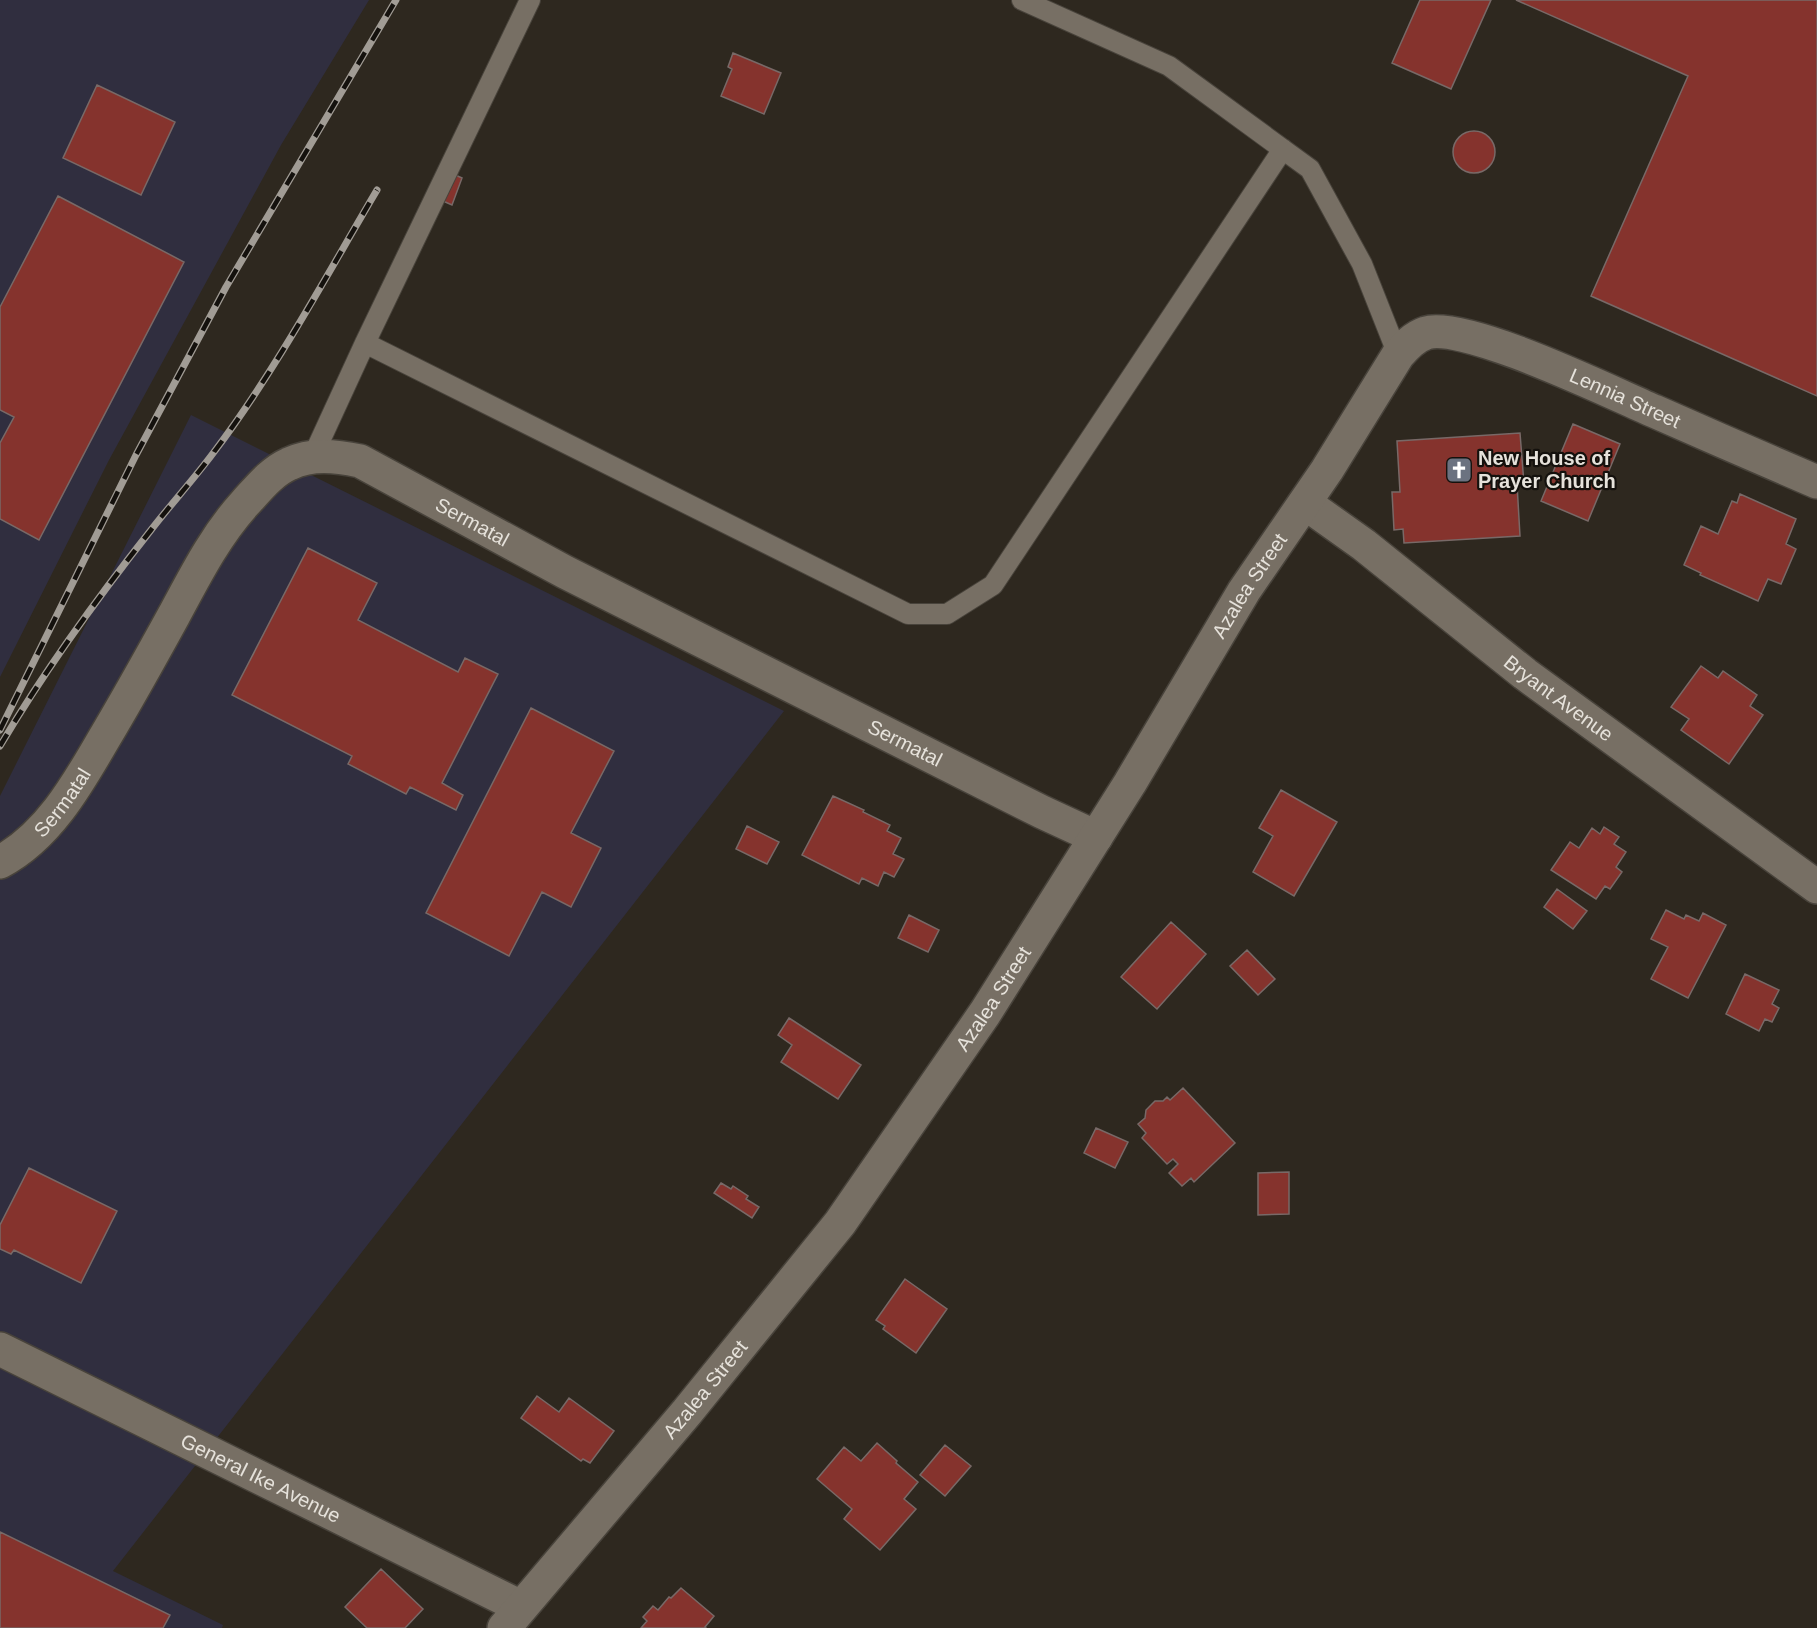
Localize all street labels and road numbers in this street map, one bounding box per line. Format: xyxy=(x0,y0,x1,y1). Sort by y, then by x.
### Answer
street label: Lennia Street xyxy=(1566,364,1684,432)
street label: Sermatal xyxy=(432,493,513,551)
street label: Azalea Street xyxy=(1208,529,1291,642)
street label: Bryant Avenue xyxy=(1500,651,1617,745)
street label: Sermatal xyxy=(864,715,946,771)
street label: Sermatal xyxy=(30,764,95,842)
street label: Azalea Street xyxy=(951,942,1035,1055)
street label: Azalea Street xyxy=(658,1336,752,1443)
street label: General Ike Avenue xyxy=(177,1429,344,1527)

